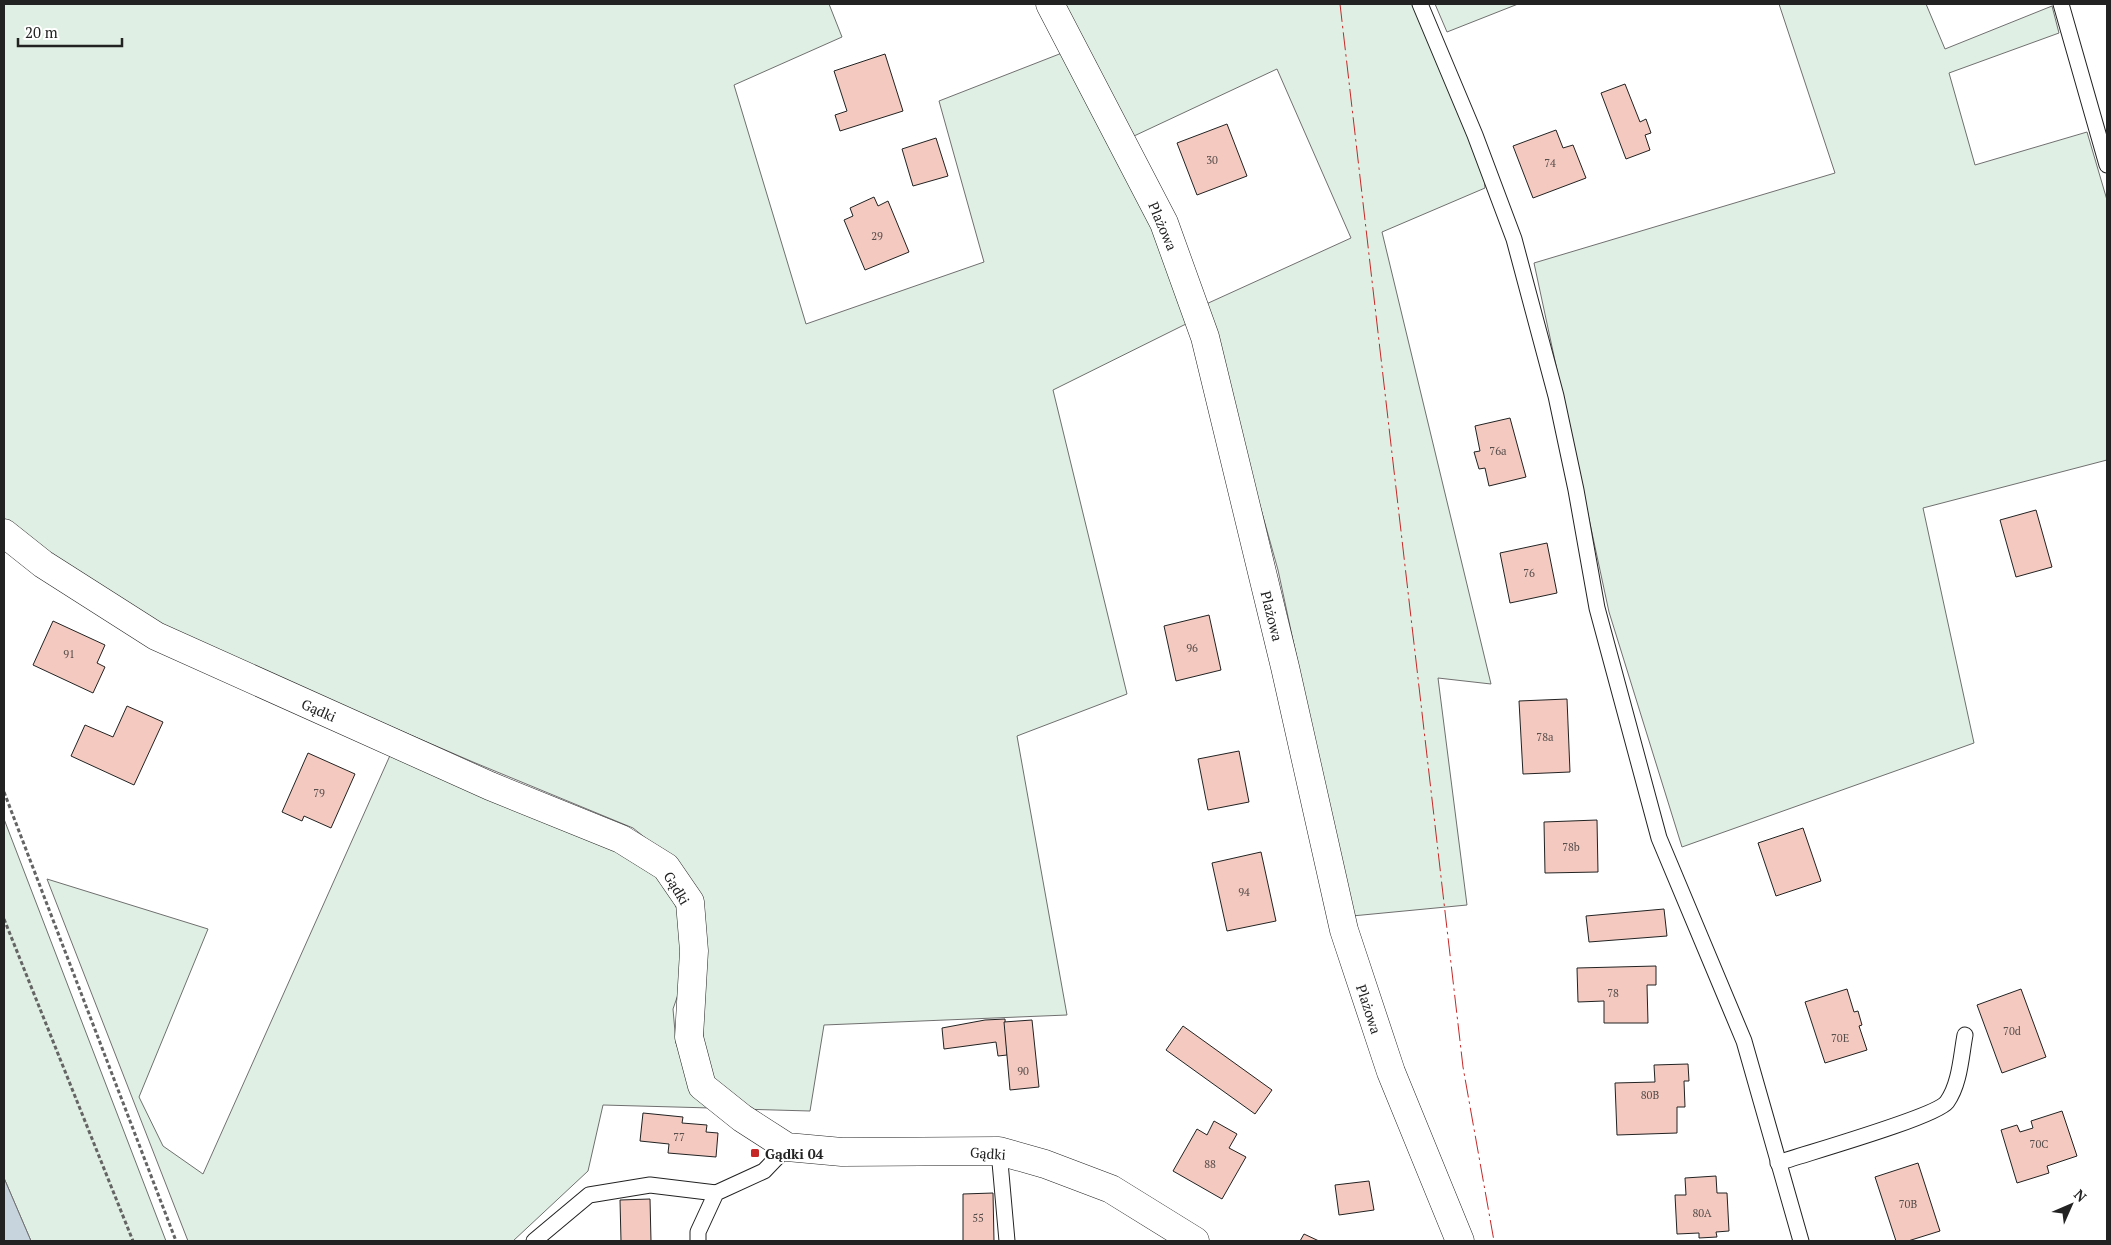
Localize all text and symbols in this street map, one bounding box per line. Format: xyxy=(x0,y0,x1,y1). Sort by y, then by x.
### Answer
scale bar xyxy=(18,15,121,47)
text: 20 m xyxy=(25,22,58,42)
house number: 30 xyxy=(1206,153,1218,167)
house number: 74 xyxy=(1544,156,1556,170)
street label: Plażowa xyxy=(1144,199,1182,253)
house number: 29 xyxy=(871,229,883,243)
house number: 76a xyxy=(1489,444,1507,458)
house number: 76 xyxy=(1523,566,1535,580)
street label: Plażowa xyxy=(1257,589,1287,643)
house number: 96 xyxy=(1186,641,1198,655)
house number: 91 xyxy=(63,647,75,661)
street label: Gądki xyxy=(299,694,339,726)
house number: 78a xyxy=(1536,730,1554,744)
house number: 79 xyxy=(313,786,325,800)
house number: 78b xyxy=(1562,840,1580,854)
street label: Gądki xyxy=(660,868,694,908)
house number: 94 xyxy=(1238,885,1250,899)
street label: Plażowa xyxy=(1352,982,1386,1036)
house number: 78 xyxy=(1607,986,1619,1000)
house number: 70d xyxy=(2003,1024,2021,1038)
house number: 70E xyxy=(1831,1031,1849,1045)
house number: 90 xyxy=(1017,1064,1029,1078)
house number: 80B xyxy=(1641,1088,1659,1102)
house number: 77 xyxy=(673,1130,685,1144)
house number: 70C xyxy=(2030,1137,2048,1151)
street label: Gądki xyxy=(969,1142,1007,1164)
place label: Gądki 04 xyxy=(765,1144,824,1163)
marker: Gądki 04 xyxy=(749,1147,761,1159)
house number: 88 xyxy=(1204,1157,1216,1171)
north arrow xyxy=(2046,1180,2096,1230)
text: N xyxy=(2070,1185,2091,1206)
house number: 70B xyxy=(1899,1197,1917,1211)
house number: 80A xyxy=(1692,1206,1712,1220)
house number: 55 xyxy=(972,1211,984,1225)

